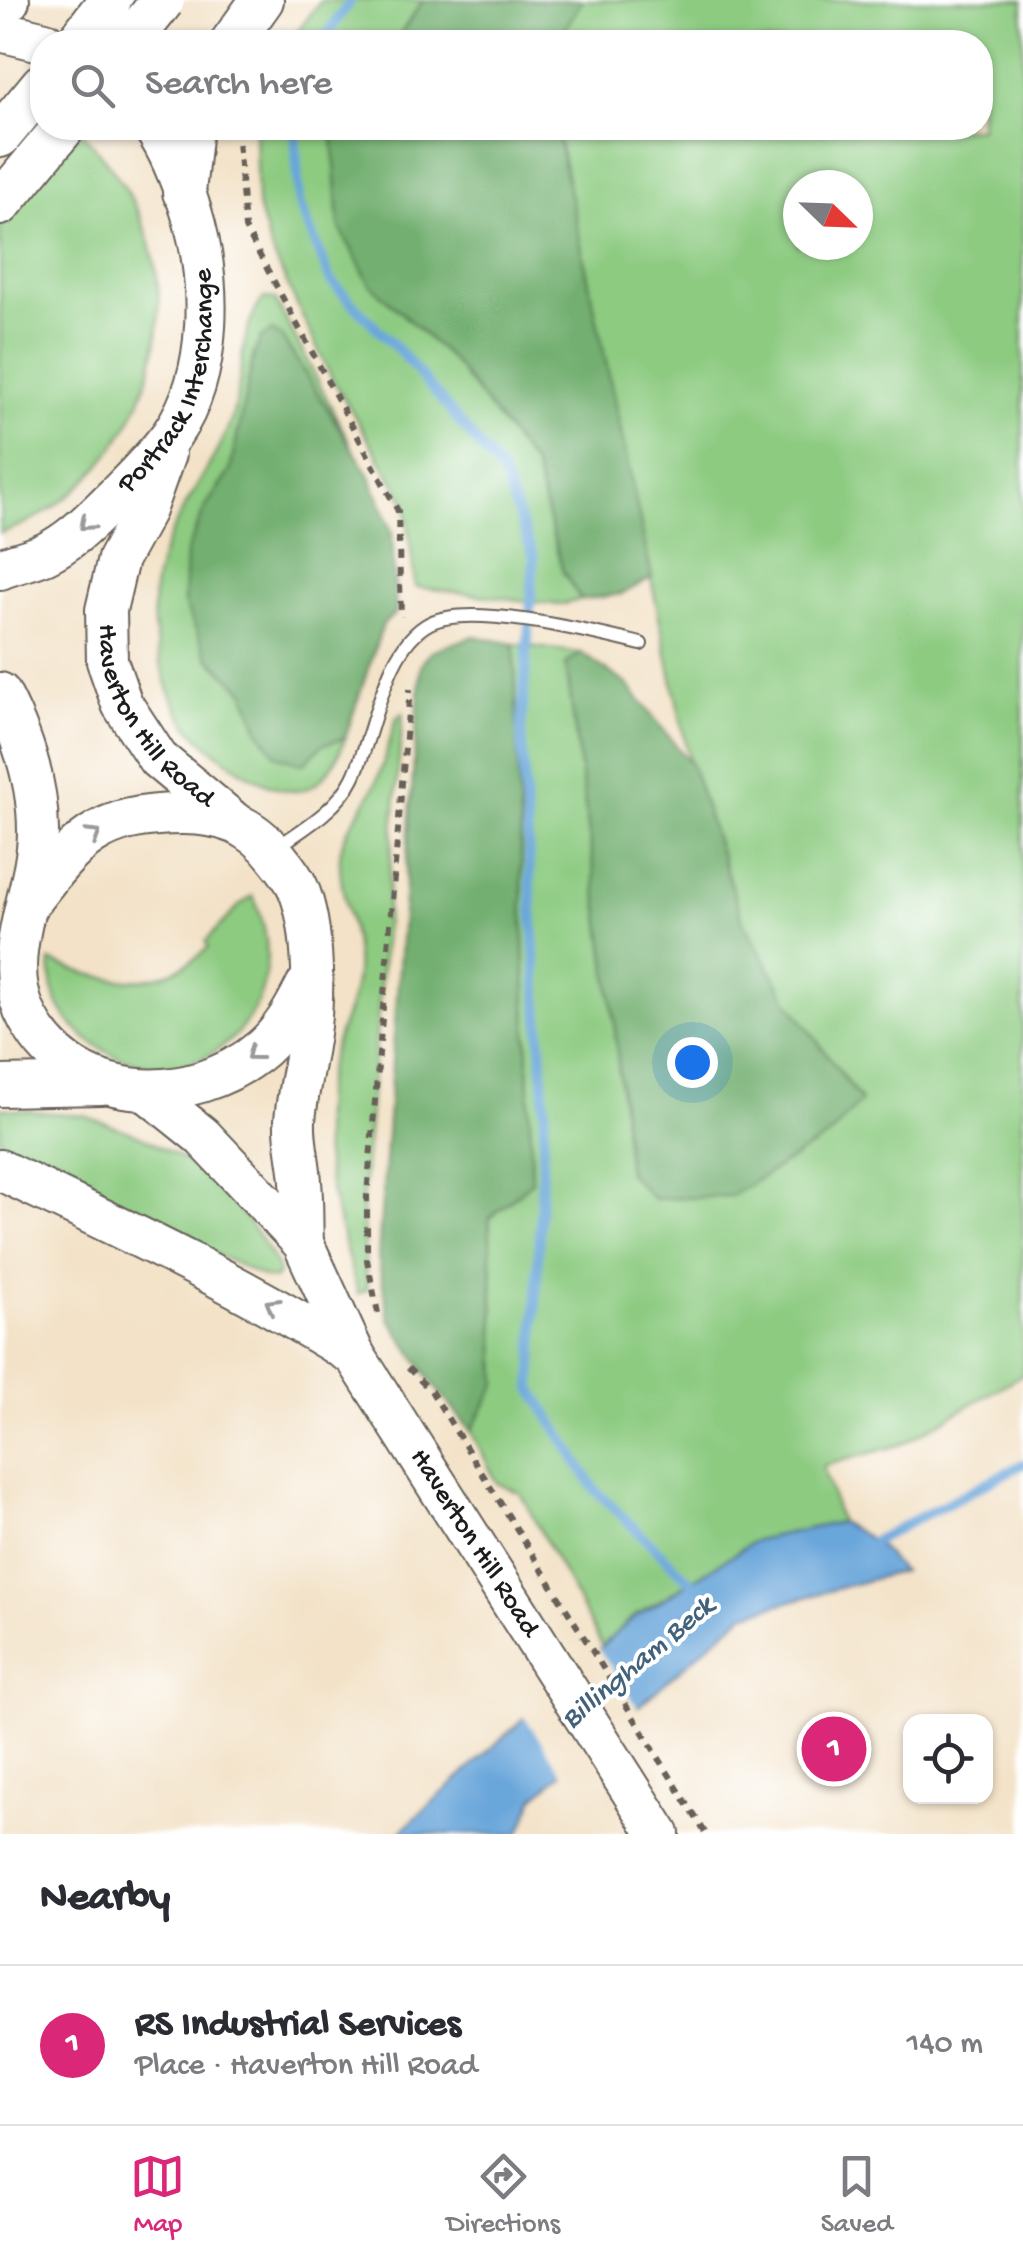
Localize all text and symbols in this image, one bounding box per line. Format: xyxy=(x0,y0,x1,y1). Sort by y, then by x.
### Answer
search box xyxy=(30,30,993,140)
icon: search xyxy=(65,58,120,113)
text: Search here xyxy=(145,63,332,107)
north arrow xyxy=(783,170,873,260)
street label: Portrack Interchange xyxy=(111,267,222,501)
one-way arrow xyxy=(79,513,98,531)
street label: Haverton Hill Road xyxy=(90,624,223,817)
one-way arrow xyxy=(83,828,101,847)
your location xyxy=(667,1037,718,1088)
one-way arrow xyxy=(246,1043,264,1060)
one-way arrow xyxy=(265,1297,283,1317)
street label: Haverton Hill Road xyxy=(402,1443,547,1645)
water label: Billingham Beck xyxy=(556,1588,724,1738)
pin: 1 xyxy=(802,1712,866,1786)
map controls xyxy=(903,1714,993,1804)
button: locate xyxy=(903,1714,993,1804)
text: Nearby xyxy=(40,1875,170,1924)
text: RS Industrial Services xyxy=(135,2004,461,2048)
text: 1 xyxy=(66,2026,79,2064)
text: 140 m xyxy=(906,2026,983,2064)
text: Place · Haverton Hill Road xyxy=(135,2048,477,2086)
tab: Map xyxy=(130,2149,185,2242)
tab: Directions xyxy=(446,2149,560,2242)
tab: Saved xyxy=(821,2149,893,2242)

